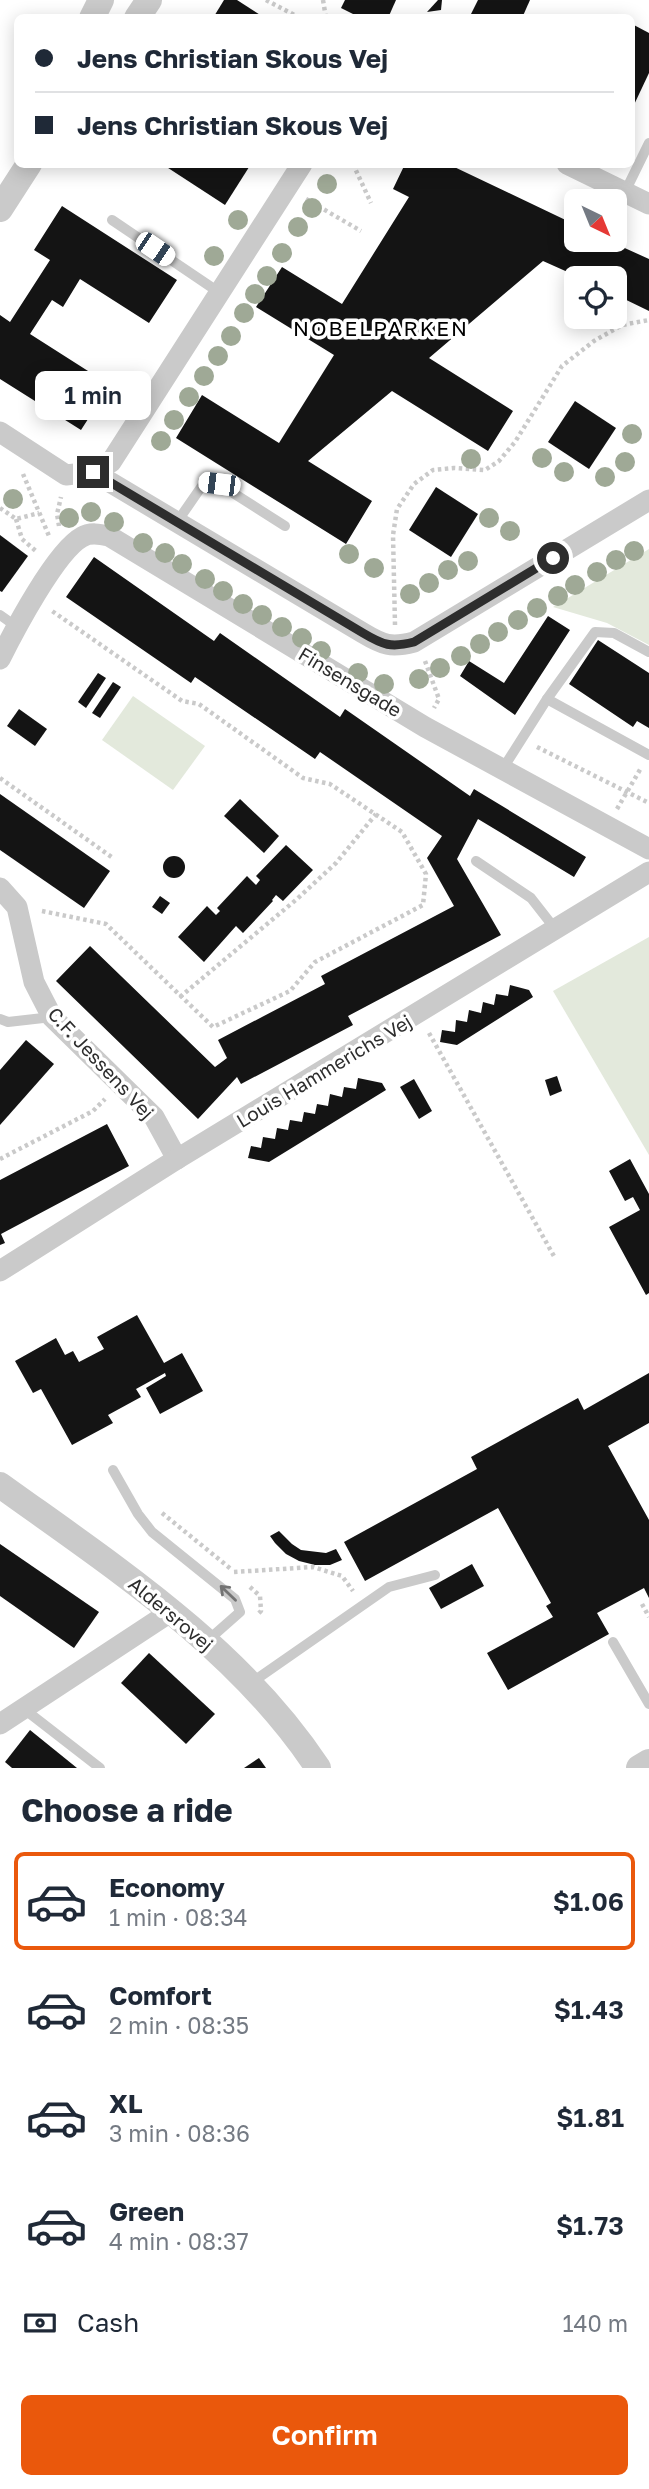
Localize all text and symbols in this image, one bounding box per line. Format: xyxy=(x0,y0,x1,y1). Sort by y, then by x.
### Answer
text: Jens Christian Skous Vej xyxy=(77,43,388,74)
text: Jens Christian Skous Vej xyxy=(77,110,388,141)
north arrow xyxy=(564,189,626,252)
map controls xyxy=(564,189,627,329)
car xyxy=(132,229,179,269)
button: locate xyxy=(564,266,627,329)
district label: NOBELPARKEN xyxy=(293,315,469,341)
callout: 1 min xyxy=(35,370,151,420)
text: 1 min xyxy=(64,381,122,409)
route end xyxy=(77,456,109,488)
car xyxy=(197,471,242,497)
route start xyxy=(537,542,569,574)
street label: Finsensgade xyxy=(295,642,406,721)
street label: C.F. Jessens Vej xyxy=(44,1002,159,1123)
street label: Louis Hammerichs Vej xyxy=(232,1009,416,1132)
street label: Aldersrovej xyxy=(124,1572,218,1656)
one-way arrow xyxy=(219,1585,237,1602)
text: Choose a ride xyxy=(21,1791,233,1829)
icon: car xyxy=(25,1870,88,1933)
text: Economy xyxy=(109,1872,225,1903)
text: $1.06 xyxy=(553,1886,624,1917)
text: 1 min · 08:34 xyxy=(109,1903,248,1931)
icon: car xyxy=(25,1978,88,2041)
text: Comfort xyxy=(109,1980,212,2011)
text: $1.43 xyxy=(554,1994,624,2025)
text: 2 min · 08:35 xyxy=(109,2011,249,2039)
icon: car xyxy=(25,2086,88,2149)
text: XL xyxy=(109,2088,143,2119)
text: $1.81 xyxy=(556,2102,624,2133)
text: 3 min · 08:36 xyxy=(109,2119,250,2147)
icon: car xyxy=(25,2194,88,2257)
text: Green xyxy=(109,2196,184,2227)
text: $1.73 xyxy=(556,2210,624,2241)
text: 4 min · 08:37 xyxy=(109,2227,249,2255)
icon: cash xyxy=(21,2304,59,2342)
text: Cash xyxy=(77,2307,139,2338)
text: 140 m xyxy=(562,2309,628,2337)
button: Confirm xyxy=(21,2395,628,2475)

